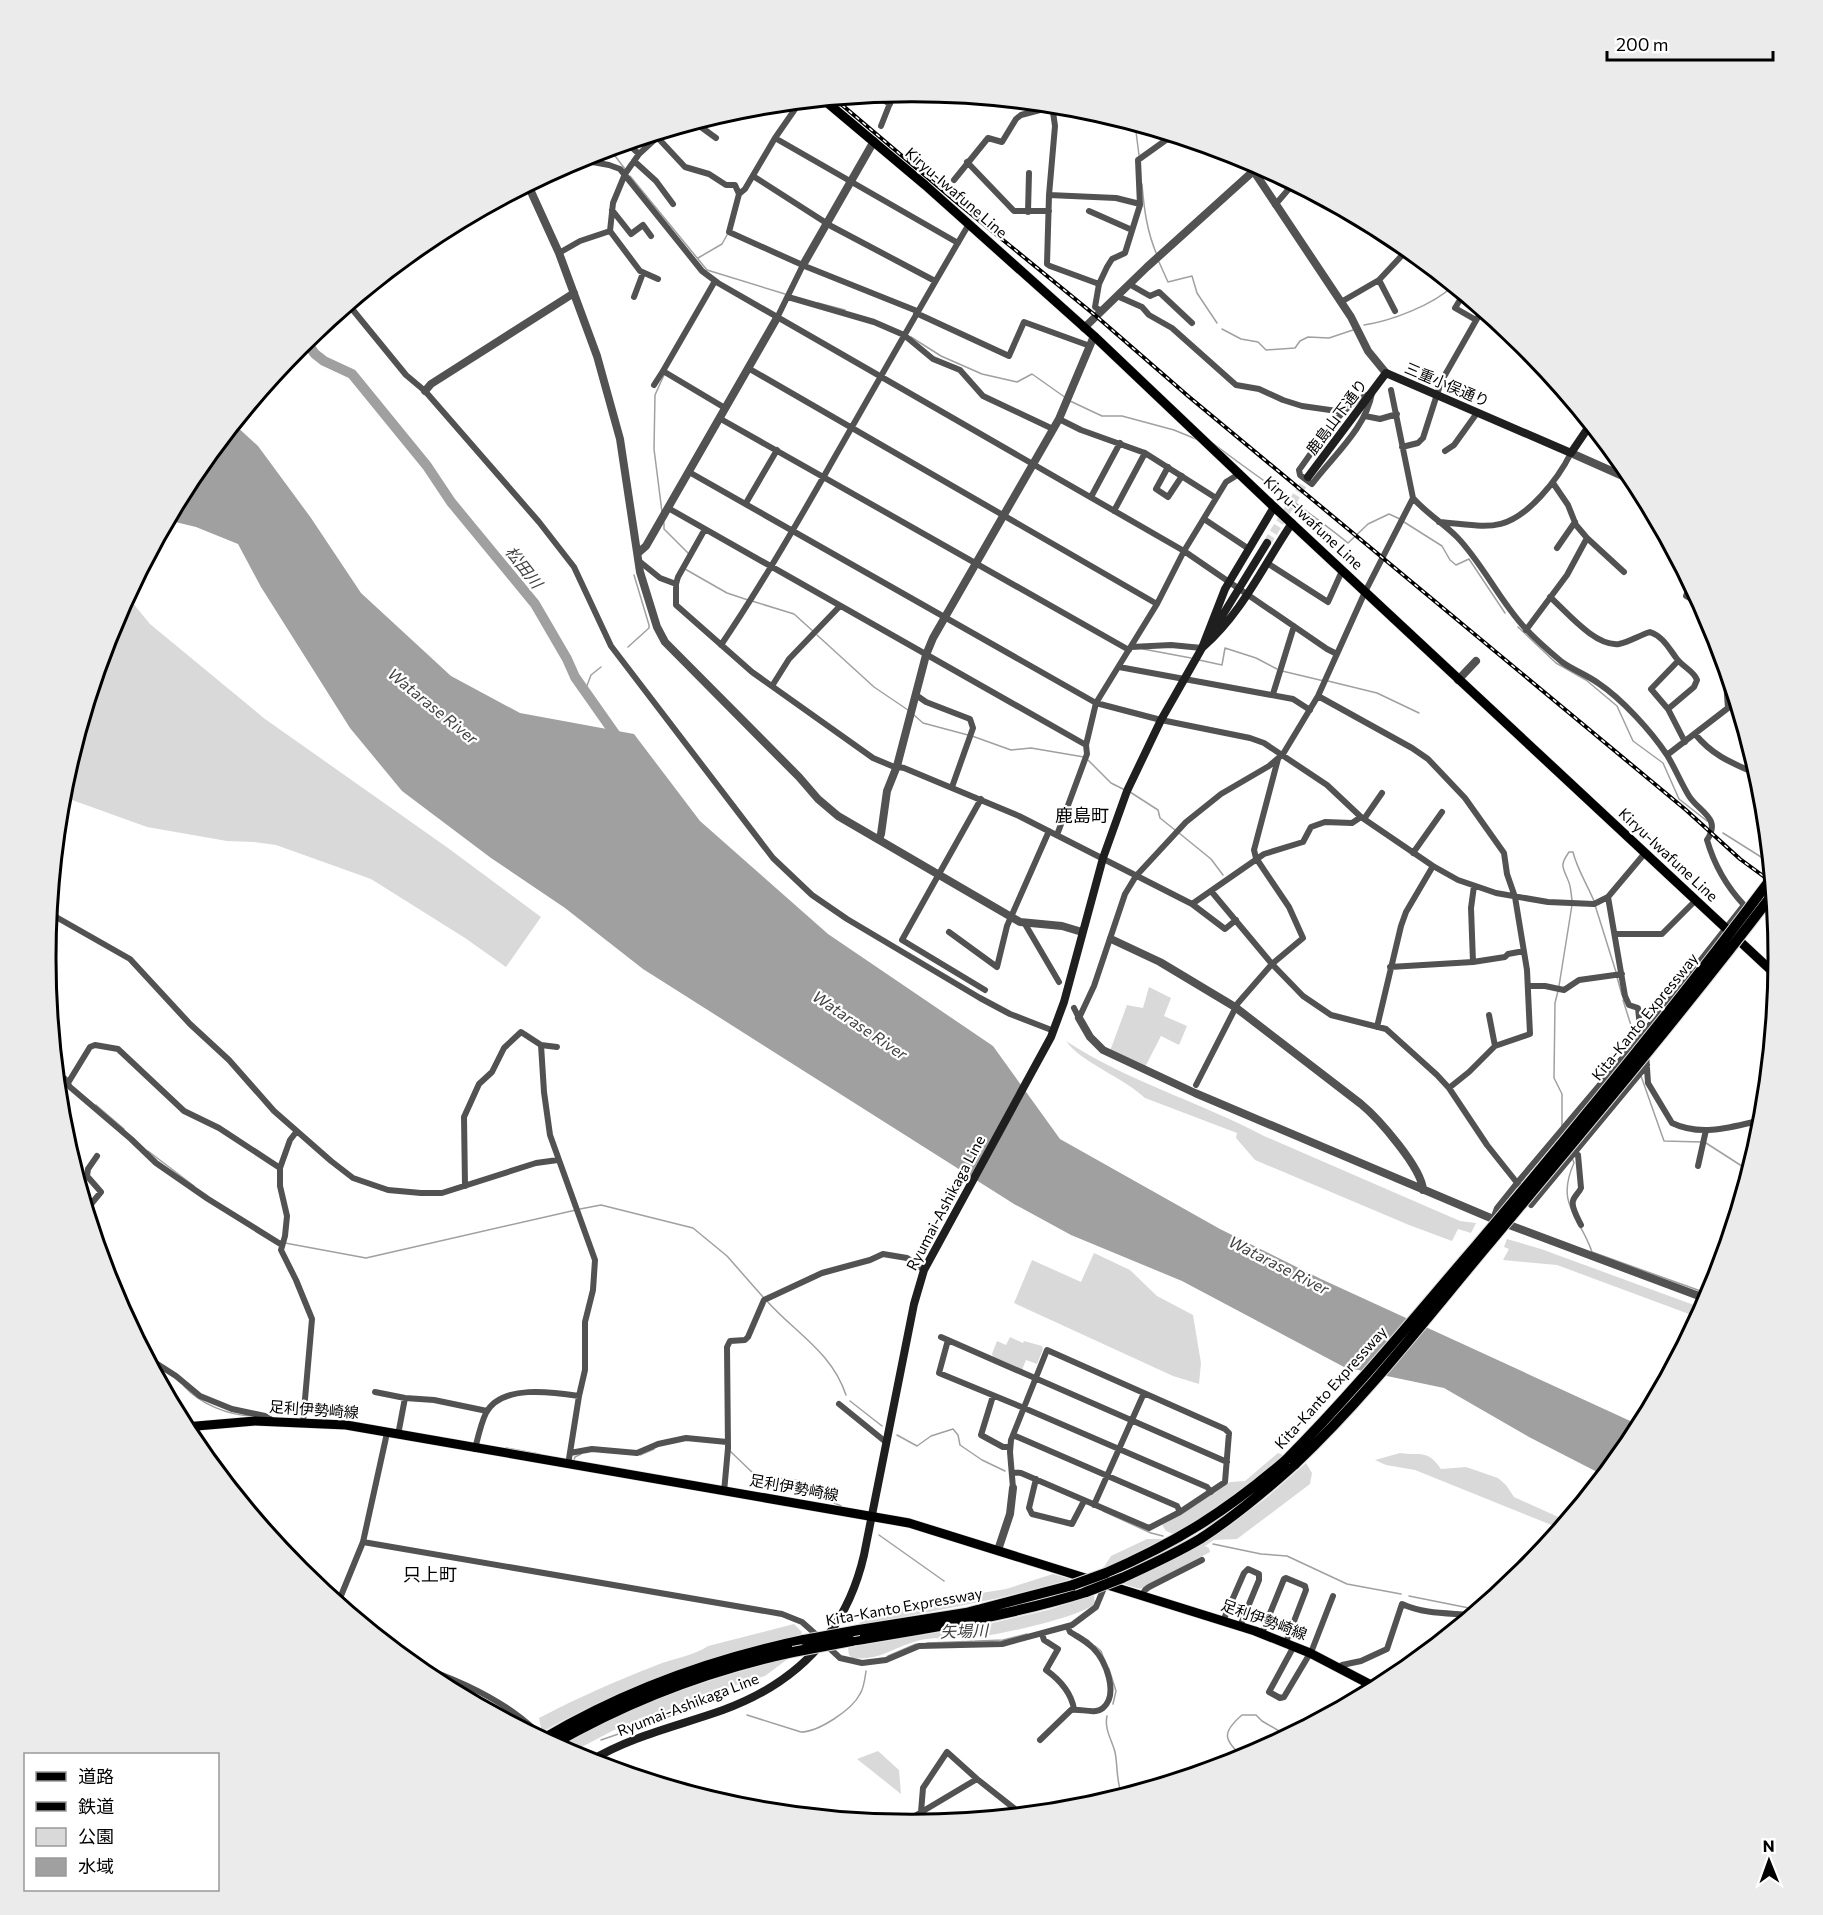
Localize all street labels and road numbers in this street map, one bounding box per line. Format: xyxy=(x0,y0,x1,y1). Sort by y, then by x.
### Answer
street label: Kiryu-Iwafune Line xyxy=(902,143,1011,241)
street label: 三重小俣通り xyxy=(1402,358,1492,410)
street label: 鹿島山下通り xyxy=(1302,375,1370,458)
street label: Kiryu-Iwafune Line xyxy=(1260,472,1367,573)
street label: Kiryu-Iwafune Line xyxy=(1615,804,1722,905)
street label: Kita-Kanto Expressway xyxy=(1587,949,1701,1084)
street label: Ryumai-Ashikaga Line xyxy=(902,1132,988,1273)
street label: Kita-Kanto Expressway xyxy=(1270,1322,1390,1452)
street label: 足利伊勢崎線 xyxy=(269,1397,360,1421)
street label: 足利伊勢崎線 xyxy=(748,1470,840,1504)
street label: Kita-Kanto Expressway xyxy=(824,1583,984,1629)
street label: 足利伊勢崎線 xyxy=(1219,1595,1310,1643)
street label: Ryumai-Ashikaga Line xyxy=(614,1669,761,1739)

